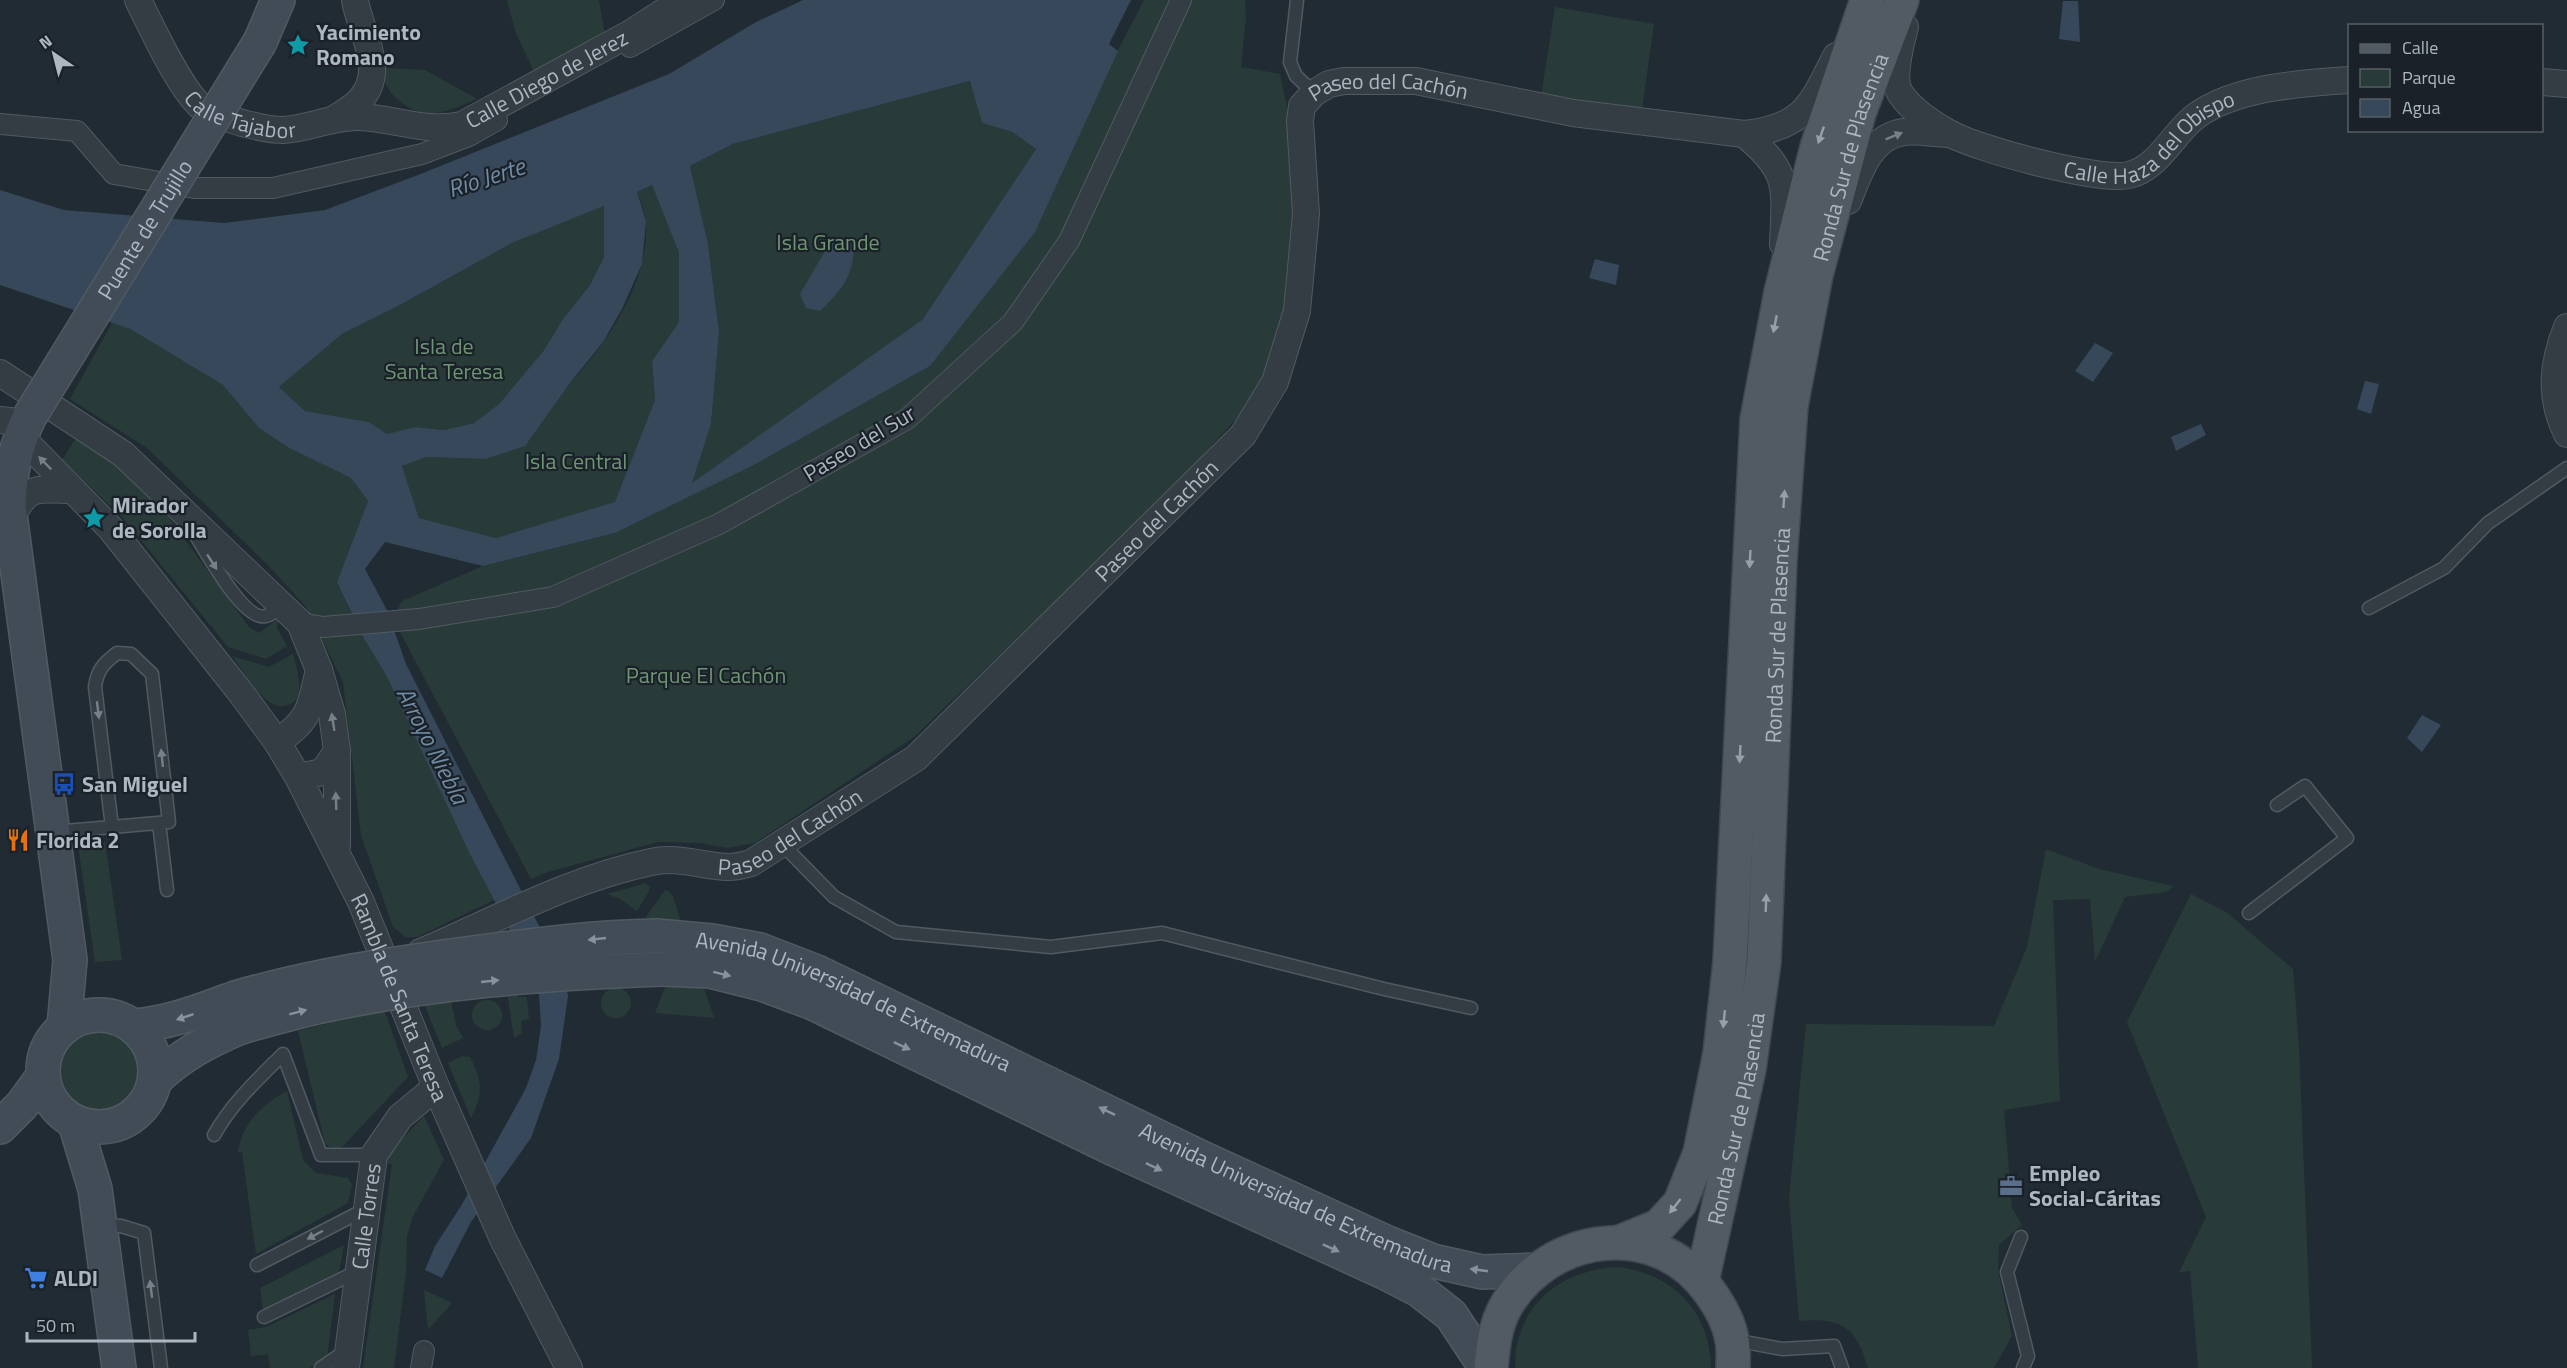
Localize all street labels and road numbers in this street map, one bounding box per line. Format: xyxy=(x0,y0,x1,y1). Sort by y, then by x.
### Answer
street label: Calle Diego de Jerez xyxy=(459,21,634,137)
street label: Ronda Sur de Plasencia xyxy=(1803,48,1897,265)
street label: Paseo del Cachón xyxy=(1301,64,1471,110)
street label: Calle Haza del Obispo xyxy=(2061,81,2239,193)
street label: Calle Tajabor xyxy=(176,83,298,147)
street label: Puente de Trujillo xyxy=(88,153,201,306)
street label: Paseo del Sur xyxy=(796,396,922,490)
street label: Paseo del Cachón xyxy=(1087,451,1226,590)
street label: Ronda Sur de Plasencia xyxy=(1756,526,1799,744)
street label: Paseo del Cachón xyxy=(717,780,869,884)
street label: Rambla de Santa Teresa xyxy=(342,887,457,1107)
street label: Avenida Universidad de Extremadura xyxy=(694,923,1017,1080)
street label: Ronda Sur de Plasencia xyxy=(1698,1010,1774,1228)
street label: Avenida Universidad de Extremadura xyxy=(1134,1113,1456,1282)
street label: Calle Torres xyxy=(342,1161,390,1271)

